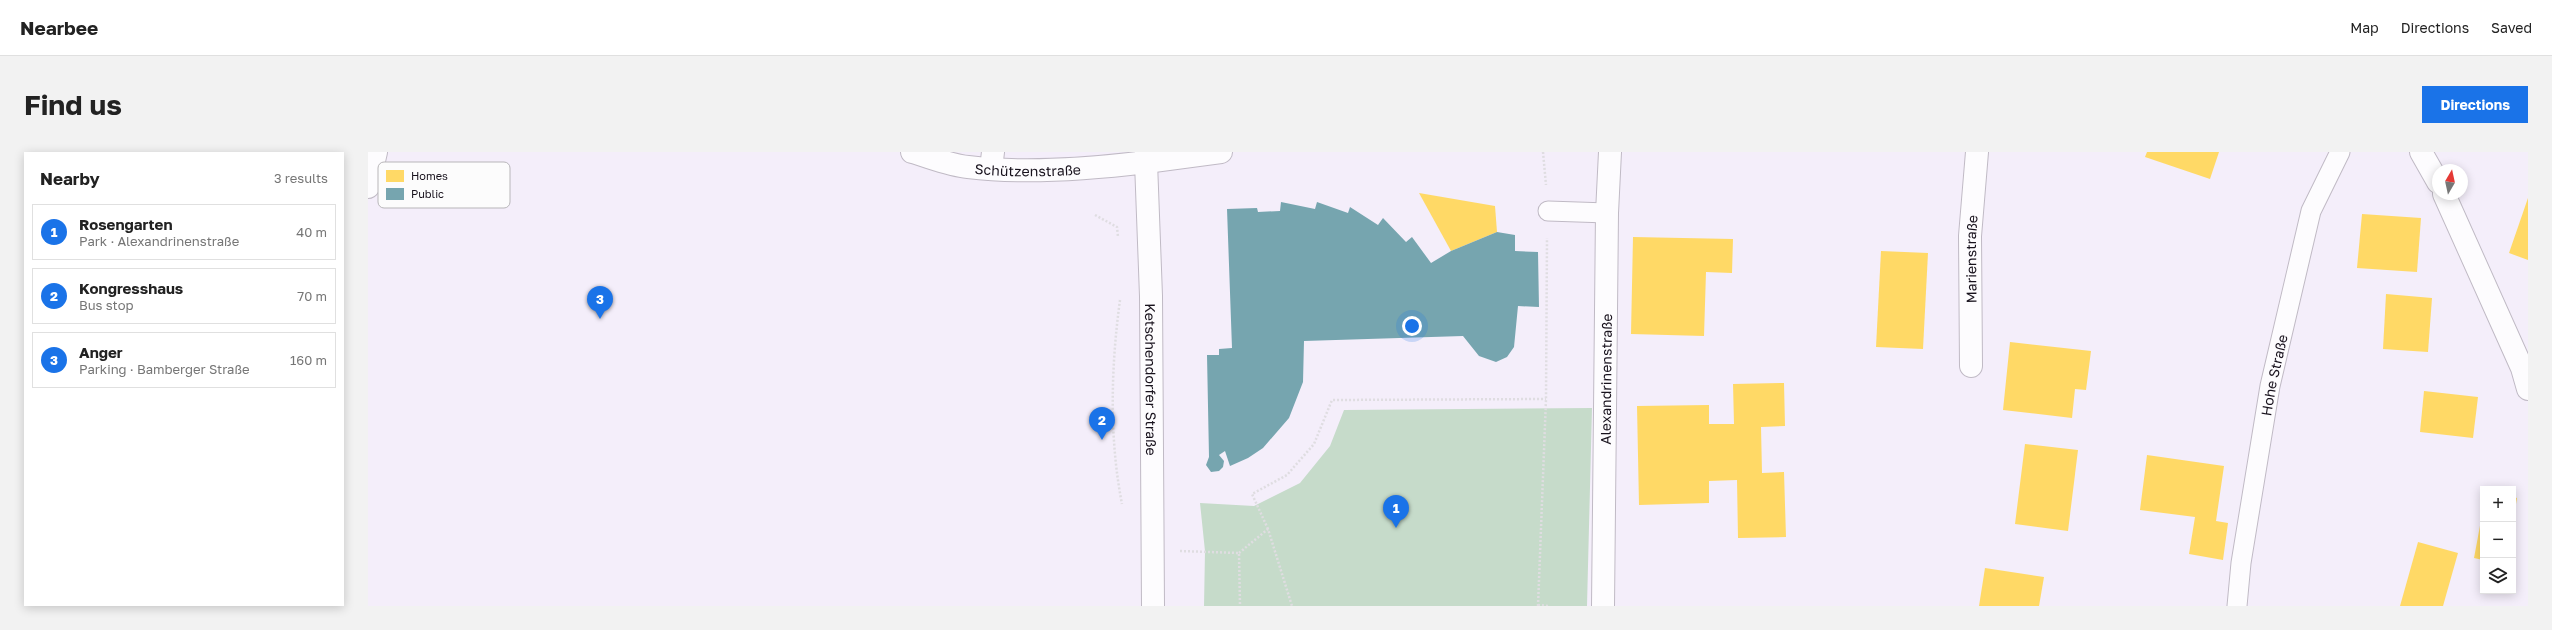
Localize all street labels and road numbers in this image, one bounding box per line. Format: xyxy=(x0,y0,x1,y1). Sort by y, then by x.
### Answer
street label: Schützenstraße xyxy=(974,159,1081,179)
street label: Marienstraße xyxy=(1961,214,1980,303)
street label: Ketschendorfer Straße xyxy=(1143,303,1161,456)
street label: Alexandrinenstraße xyxy=(1596,313,1614,445)
street label: Hohe Straße xyxy=(2257,332,2290,417)

